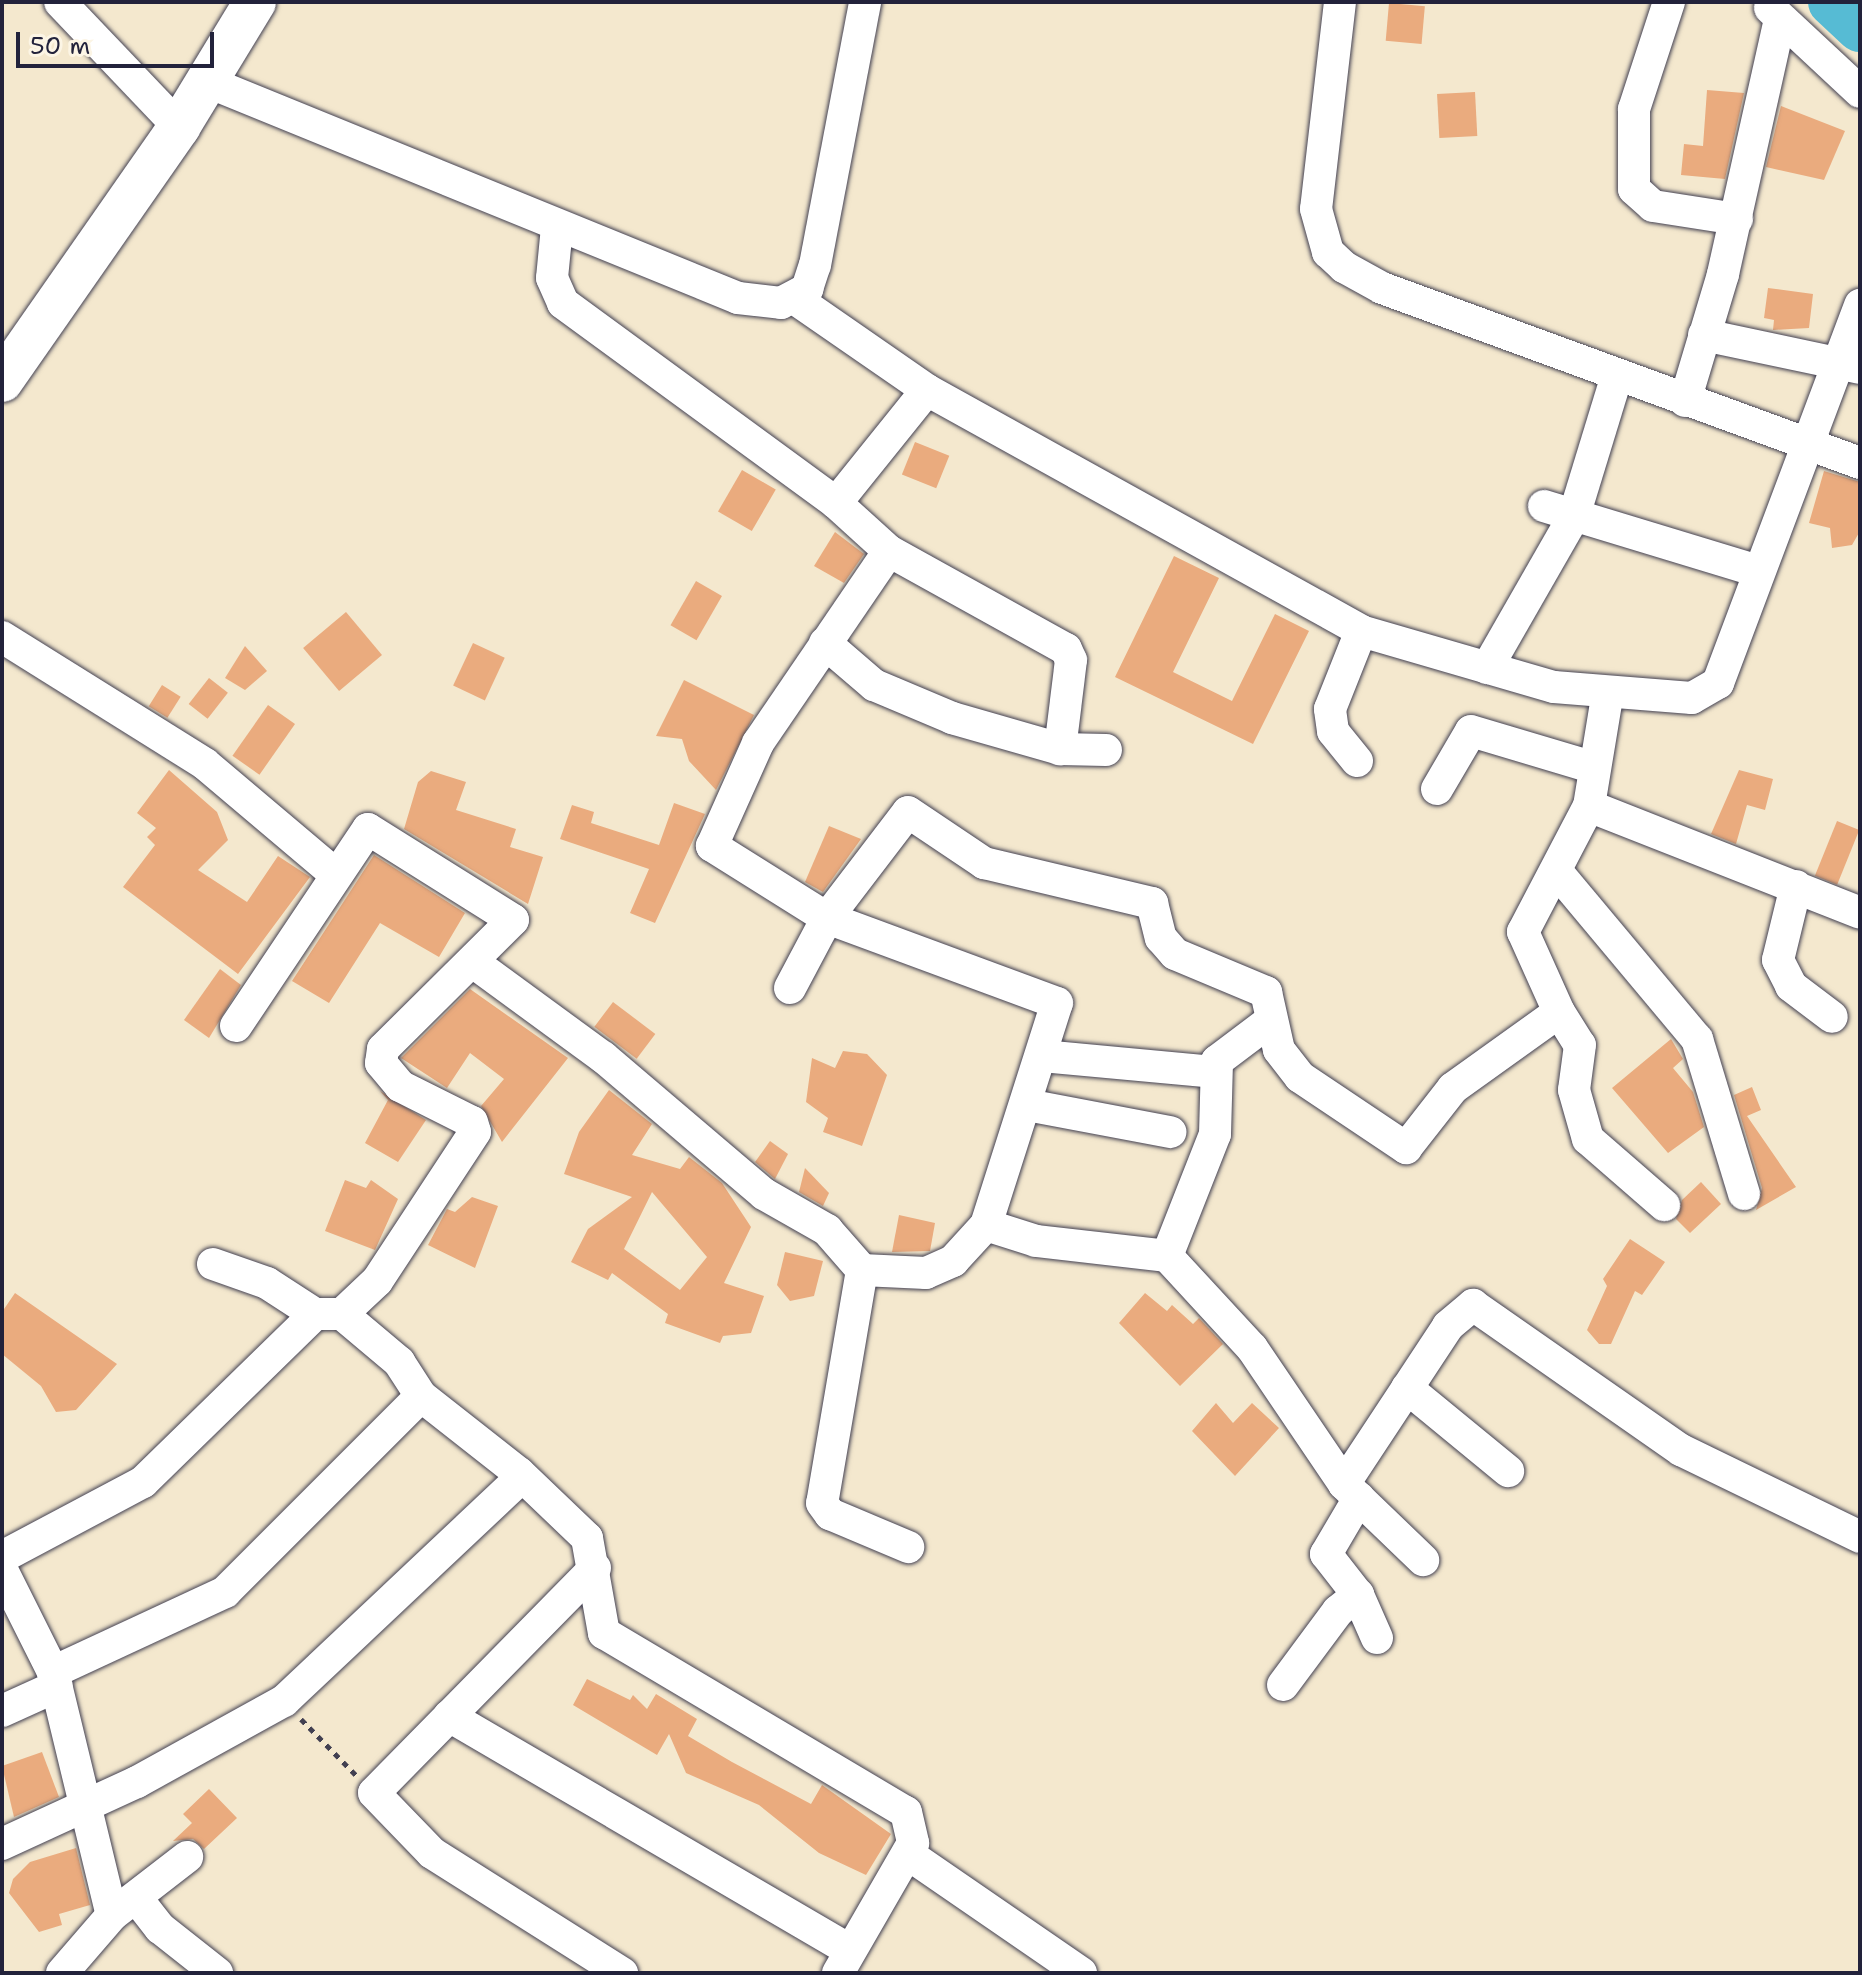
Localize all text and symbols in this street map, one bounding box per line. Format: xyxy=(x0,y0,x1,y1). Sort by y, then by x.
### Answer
scale bar xyxy=(20,16,218,66)
text: 50 m xyxy=(30,30,90,62)

